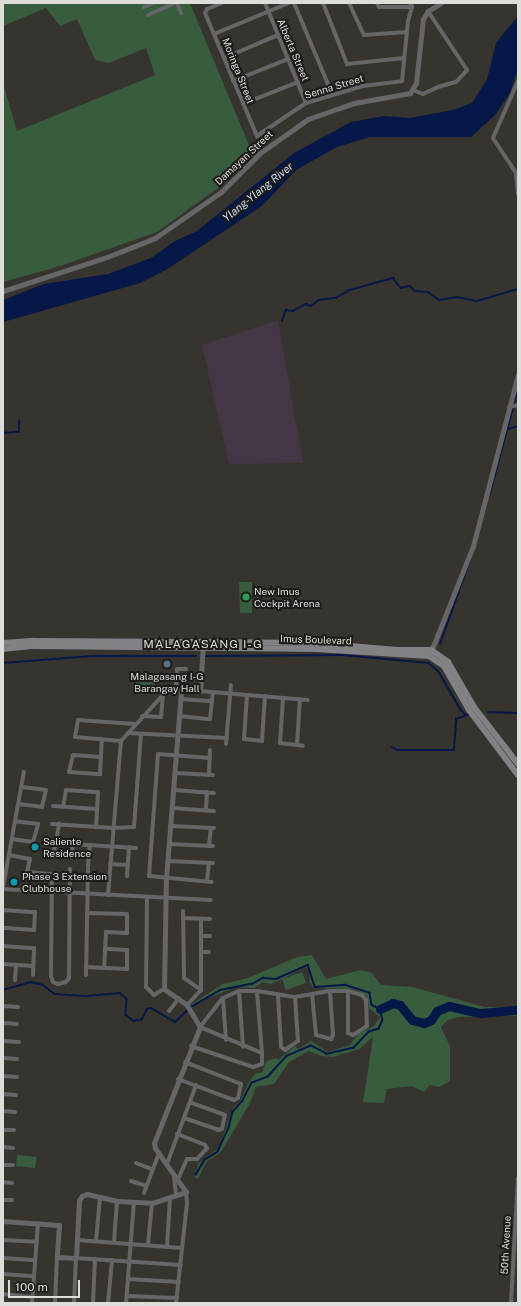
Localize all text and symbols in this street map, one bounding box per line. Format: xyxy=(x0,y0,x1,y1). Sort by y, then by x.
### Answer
street label: Alberta Street xyxy=(274,17,312,83)
street label: Moringa Street xyxy=(219,36,257,106)
street label: Senna Street xyxy=(303,72,365,102)
street label: Damayan Street xyxy=(213,128,275,188)
water label: Ylang-Ylang River xyxy=(220,160,296,224)
place label: New Imus Cockpit Arena xyxy=(254,585,320,608)
marker: New Imus Cockpit Arena xyxy=(241,592,251,602)
street label: Imus Boulevard xyxy=(280,633,352,647)
district label: MALAGASANG I-G xyxy=(143,638,263,652)
marker: Malagasang I-G Barangay Hall xyxy=(162,659,172,669)
place label: Malagasang I-G Barangay Hall xyxy=(130,670,204,694)
place label: Saliente Residence xyxy=(43,835,91,858)
marker: Saliente Residence xyxy=(30,842,40,852)
place label: Phase 3 Extension Clubhouse xyxy=(22,870,107,894)
marker: Phase 3 Extension Clubhouse xyxy=(9,877,19,887)
street label: 50th Avenue xyxy=(498,1215,514,1275)
scale bar xyxy=(10,1272,82,1298)
text: 100 m xyxy=(15,1280,48,1294)

